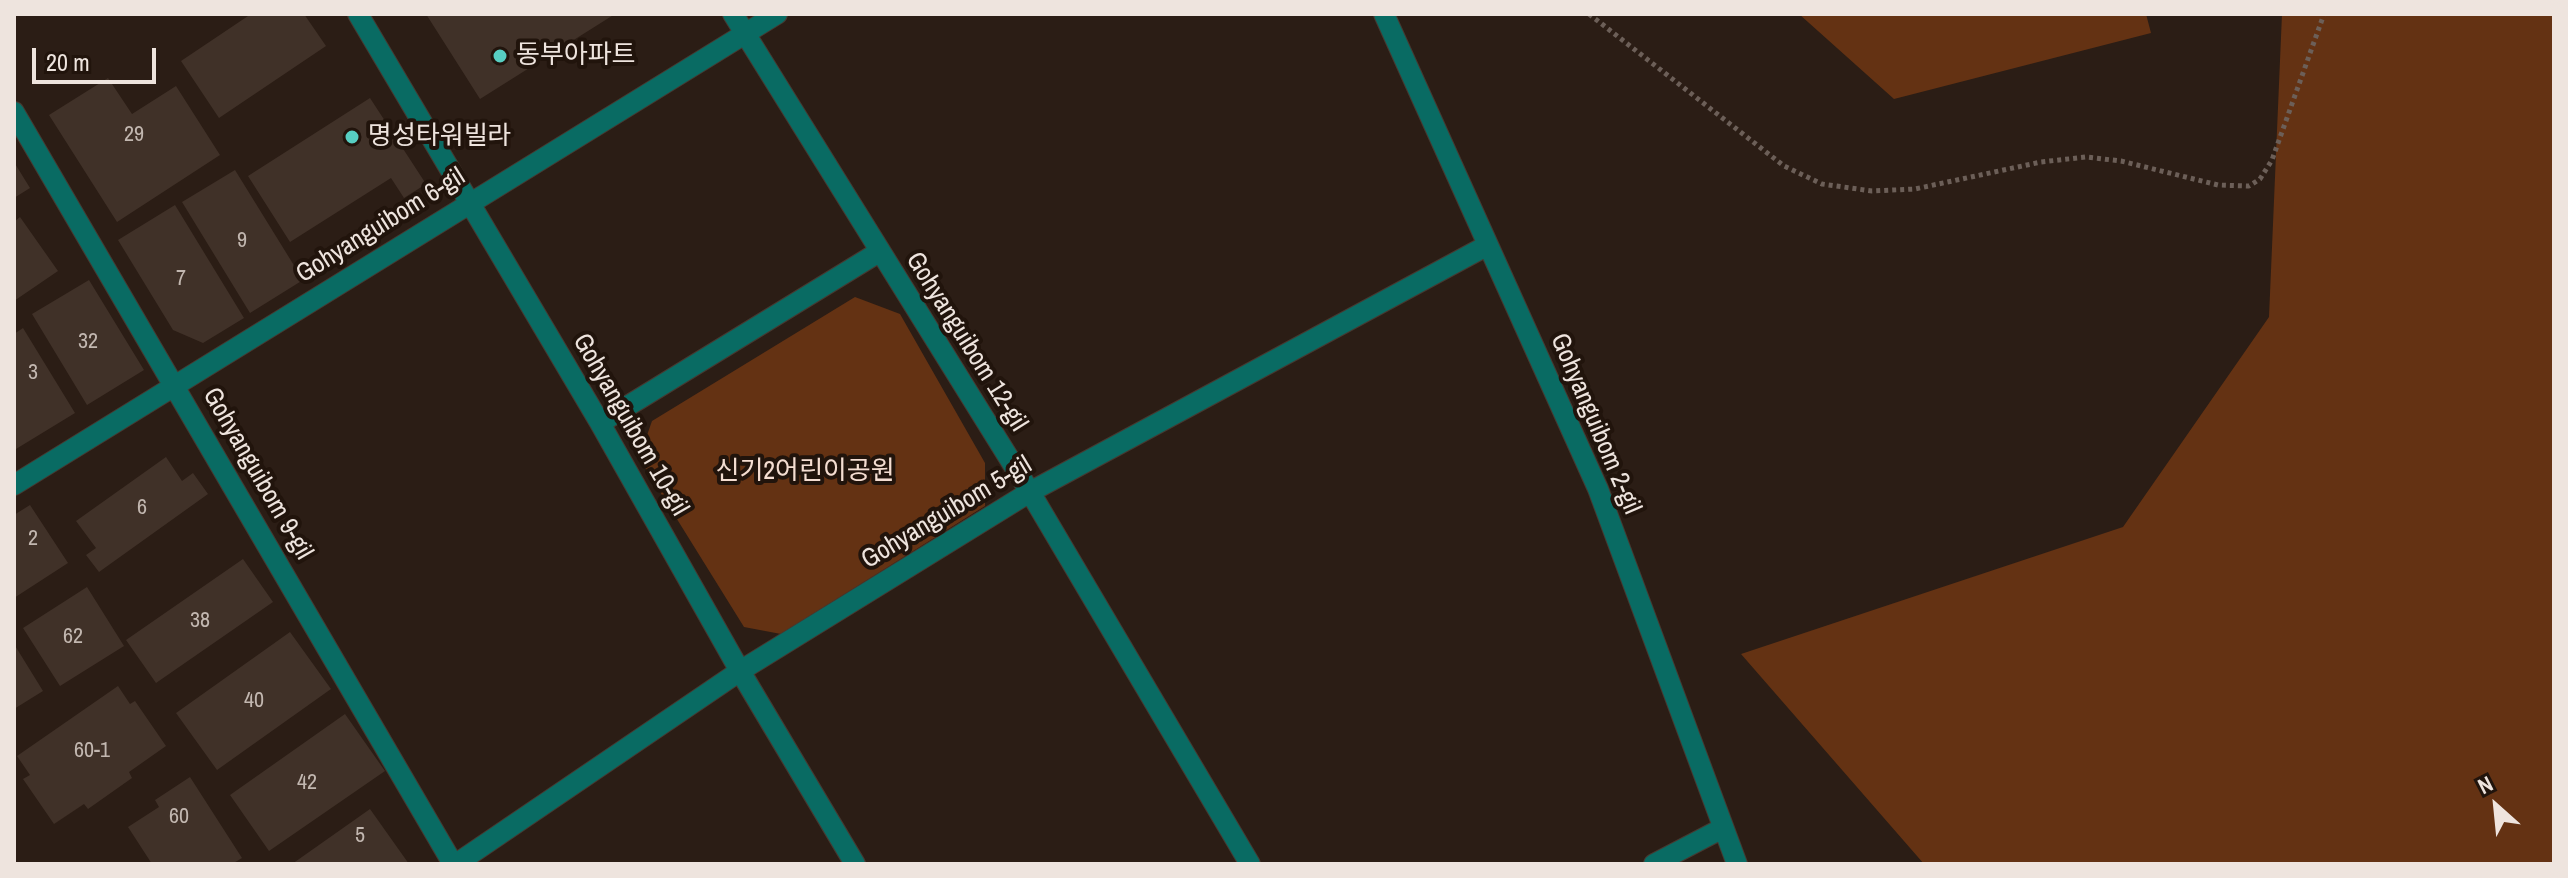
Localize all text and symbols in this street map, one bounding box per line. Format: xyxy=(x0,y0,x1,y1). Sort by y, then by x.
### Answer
scale bar xyxy=(36,32,160,82)
place label: 동부아파트 xyxy=(516,40,636,72)
text: 20 m xyxy=(46,46,90,78)
marker: 동부아파트 xyxy=(491,47,509,65)
place label: 명성타워빌라 xyxy=(368,121,512,153)
house number: 29 xyxy=(124,122,144,148)
marker: 명성타워빌라 xyxy=(343,128,361,146)
street label: Gohyanguibom 6-gil xyxy=(291,162,471,290)
house number: 9 xyxy=(237,228,247,254)
street label: Gohyanguibom 12-gil xyxy=(898,247,1034,437)
house number: 7 xyxy=(176,266,186,292)
street label: Gohyanguibom 10-gil xyxy=(565,328,695,522)
house number: 32 xyxy=(78,329,98,355)
street label: Gohyanguibom 2-gil xyxy=(1543,329,1647,519)
house number: 3 xyxy=(28,360,38,386)
street label: Gohyanguibom 9-gil xyxy=(195,383,319,565)
street label: Gohyanguibom 5-gil xyxy=(856,450,1038,576)
park label: 신기2어린이공원 xyxy=(715,456,895,488)
house number: 6 xyxy=(137,495,147,521)
house number: 2 xyxy=(28,526,38,552)
house number: 38 xyxy=(190,608,210,634)
house number: 62 xyxy=(63,624,83,650)
house number: 40 xyxy=(244,688,264,714)
house number: 60-1 xyxy=(74,738,110,764)
north arrow xyxy=(2456,766,2536,846)
text: N xyxy=(2472,768,2498,801)
house number: 42 xyxy=(297,770,317,796)
house number: 60 xyxy=(169,804,189,830)
house number: 5 xyxy=(355,823,365,849)

